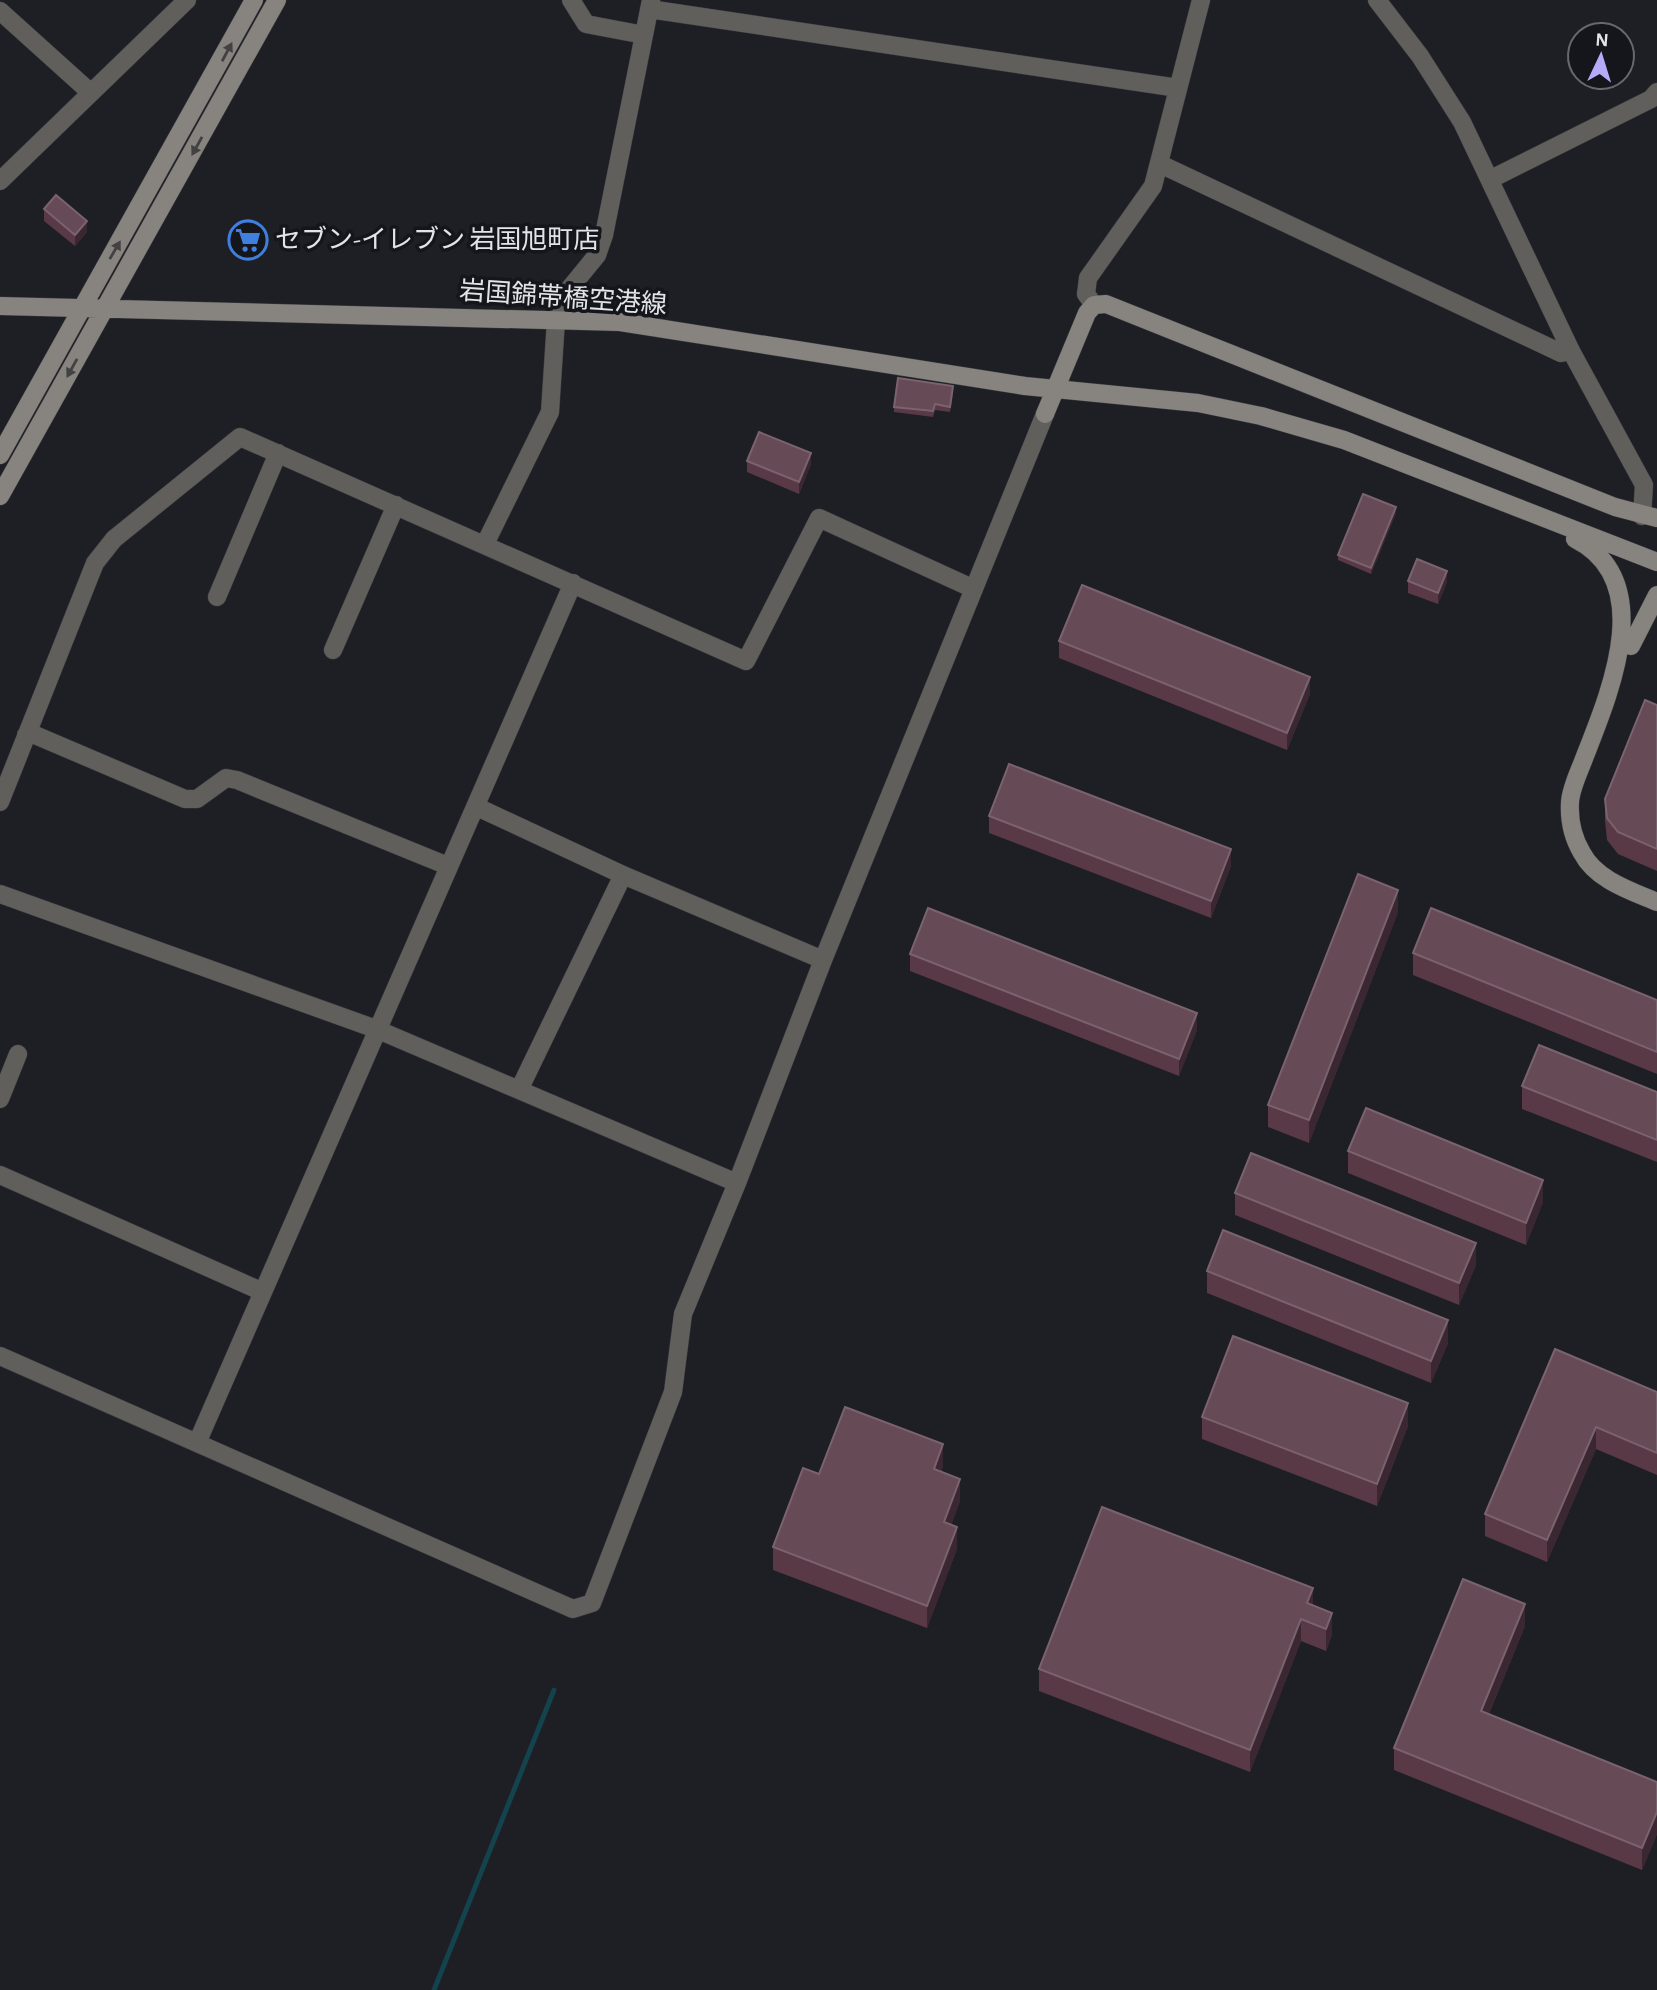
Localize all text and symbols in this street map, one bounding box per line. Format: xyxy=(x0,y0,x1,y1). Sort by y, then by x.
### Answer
north arrow xyxy=(1566,21,1636,91)
text: N xyxy=(1595,31,1609,50)
one-way arrow xyxy=(221,42,233,61)
one-way arrow xyxy=(191,136,203,156)
supermarket icon: セブン-イレブン 岩国旭町店 xyxy=(227,219,269,261)
place label: セブン-イレブン 岩国旭町店 xyxy=(275,225,599,253)
one-way arrow xyxy=(109,240,121,259)
street label: 岩国錦帯橋空港線 xyxy=(458,276,668,318)
one-way arrow xyxy=(66,358,78,378)

